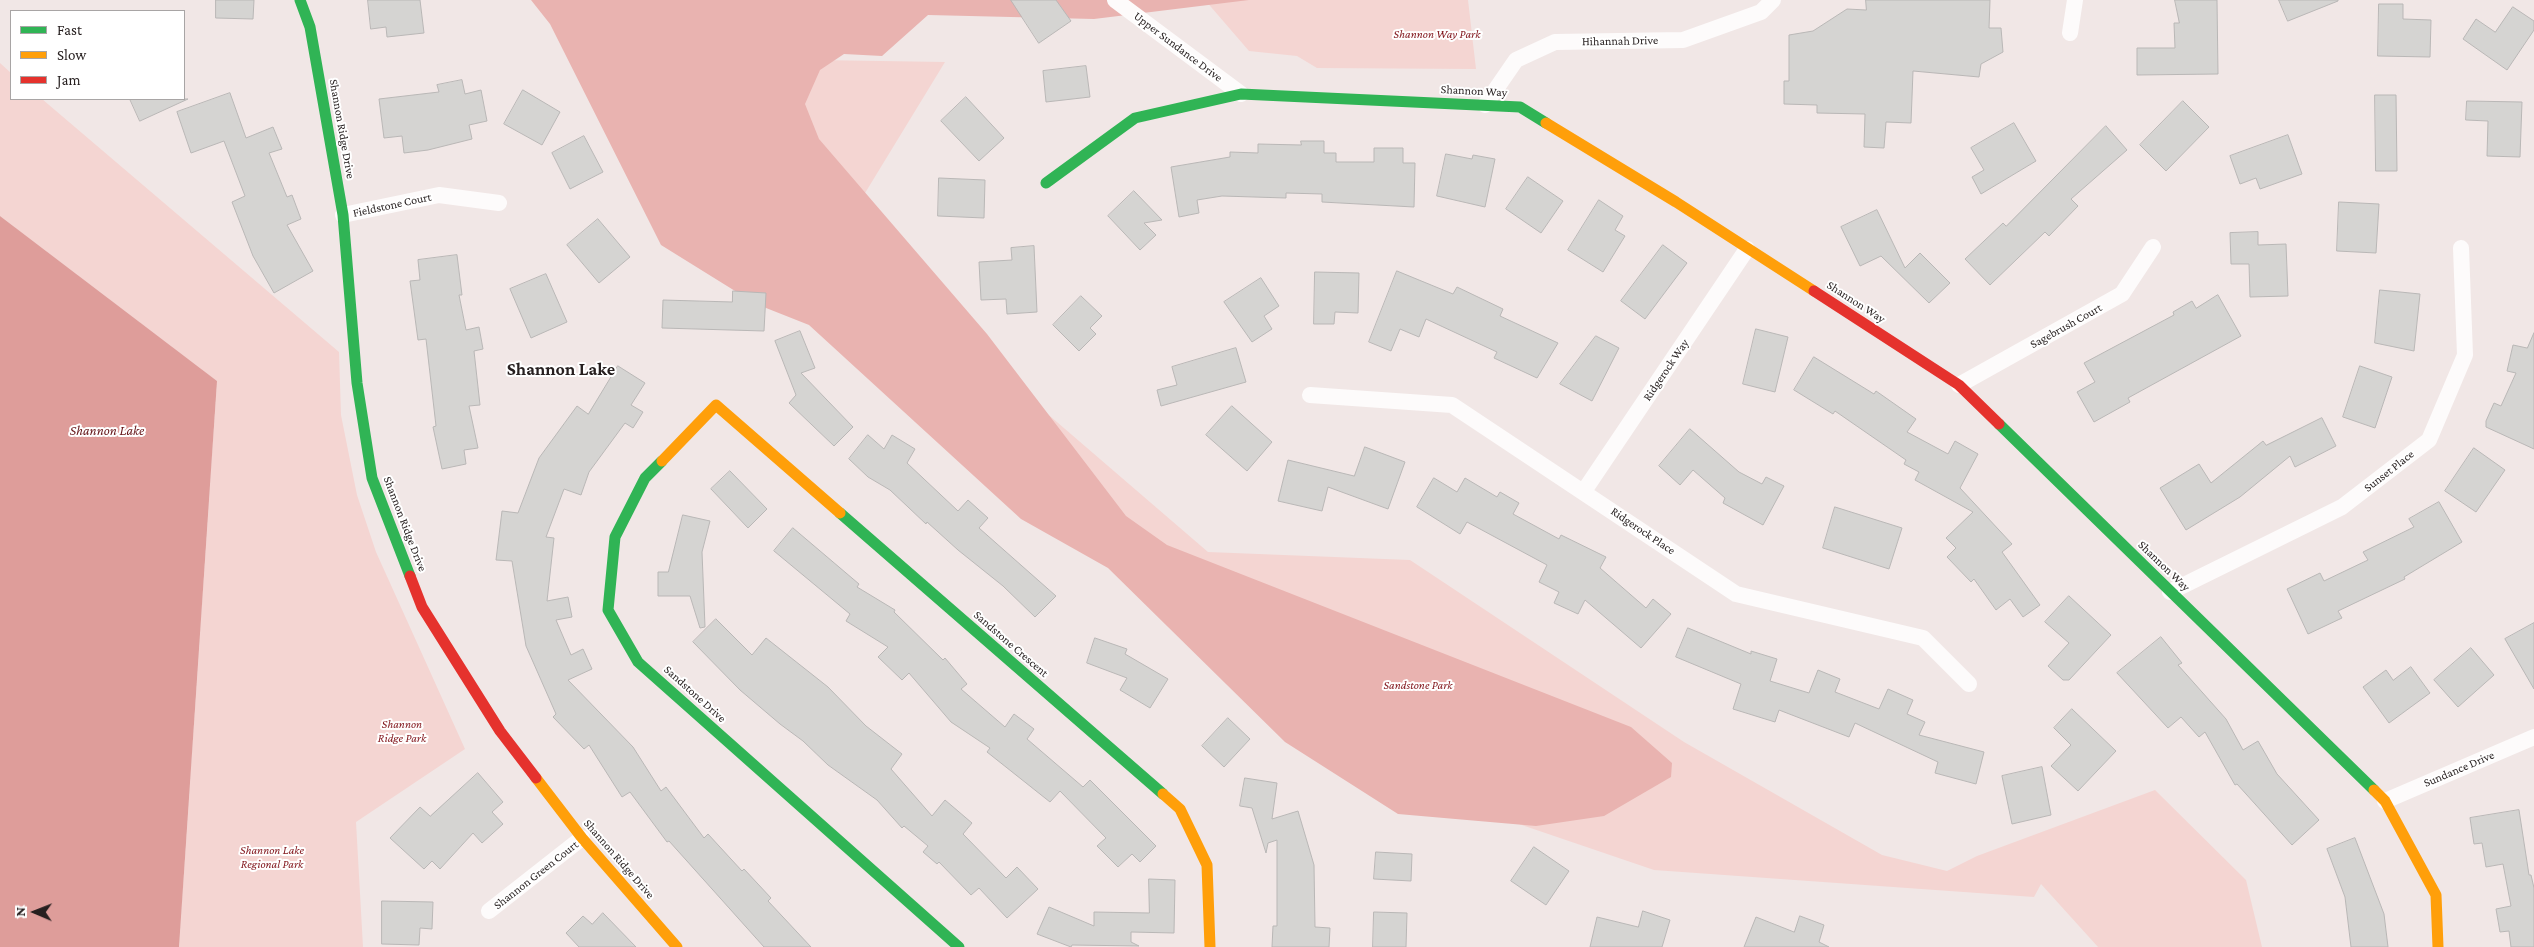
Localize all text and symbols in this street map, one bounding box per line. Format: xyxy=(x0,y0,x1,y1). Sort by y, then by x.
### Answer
street label: Upper Sundance Drive xyxy=(1131,9,1225,85)
legend xyxy=(10,10,185,100)
text: Fast xyxy=(57,22,82,38)
park label: Shannon Way Park xyxy=(1394,27,1480,41)
street label: Hihannah Drive xyxy=(1582,33,1658,49)
text: Slow xyxy=(57,47,86,63)
text: Jam xyxy=(57,72,80,88)
street label: Shannon Ridge Drive xyxy=(326,78,358,180)
street label: Shannon Way xyxy=(1440,82,1508,100)
street label: Fieldstone Court xyxy=(351,190,433,220)
street label: Shannon Way xyxy=(1824,278,1888,326)
street label: Sagebrush Court xyxy=(2028,300,2104,352)
street label: Ridgerock Way xyxy=(1640,336,1692,404)
district label: Shannon Lake xyxy=(507,358,615,380)
water label: Shannon Lake xyxy=(70,423,144,439)
street label: Sunset Place xyxy=(2361,447,2417,495)
street label: Shannon Ridge Drive xyxy=(380,474,430,574)
street label: Ridgerock Place xyxy=(1608,504,1678,558)
street label: Shannon Way xyxy=(2135,538,2193,594)
street label: Sandstone Crescent xyxy=(971,608,1051,680)
street label: Sandstone Drive xyxy=(661,662,729,726)
park label: Sandstone Park xyxy=(1384,678,1452,692)
park label: Shannon Ridge Park xyxy=(378,717,426,745)
street label: Sundance Drive xyxy=(2422,748,2496,790)
street label: Shannon Ridge Drive xyxy=(581,816,657,902)
street label: Shannon Green Court xyxy=(491,837,581,913)
park label: Shannon Lake Regional Park xyxy=(240,843,304,871)
north arrow xyxy=(10,887,60,937)
text: N xyxy=(12,907,28,917)

